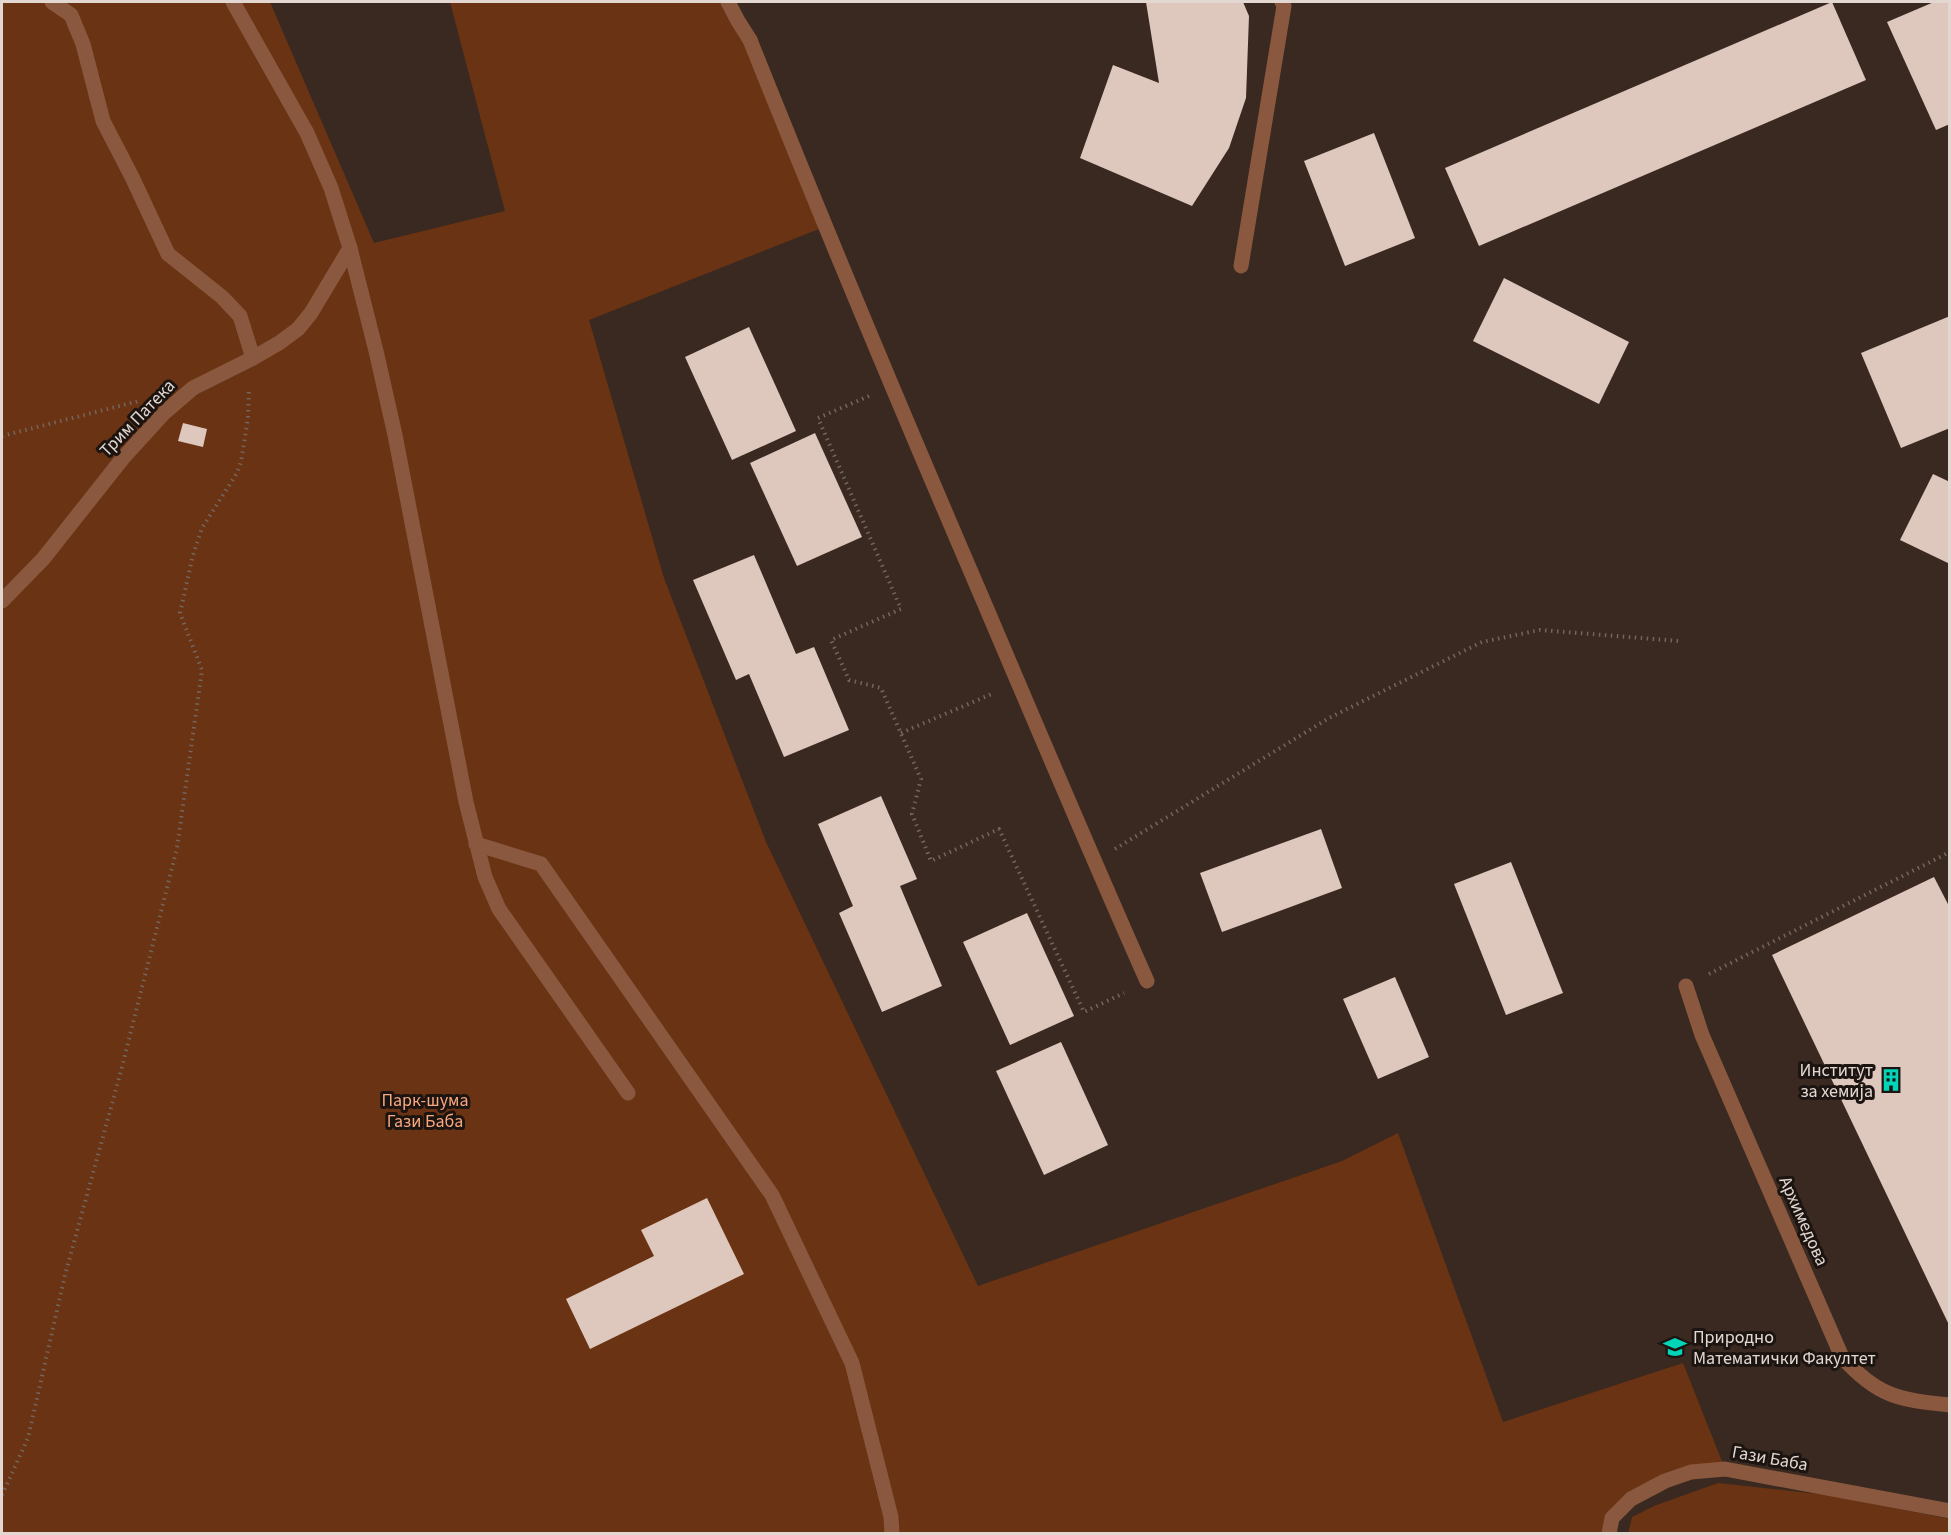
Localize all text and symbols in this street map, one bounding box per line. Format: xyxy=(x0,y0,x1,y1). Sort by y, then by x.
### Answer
street label: Трим Патека xyxy=(94,374,181,463)
place label: Институт за хемија xyxy=(1800,1058,1873,1104)
building icon: Институт за хемија xyxy=(1878,1067,1904,1093)
park label: Парк-шума Гази Баба xyxy=(381,1088,469,1134)
street label: Архимедова xyxy=(1773,1172,1834,1270)
place label: Природно Математички Факултет xyxy=(1693,1325,1876,1371)
school or university icon: Природно Математички Факултет xyxy=(1662,1334,1688,1360)
street label: Гази Баба xyxy=(1730,1440,1810,1477)

